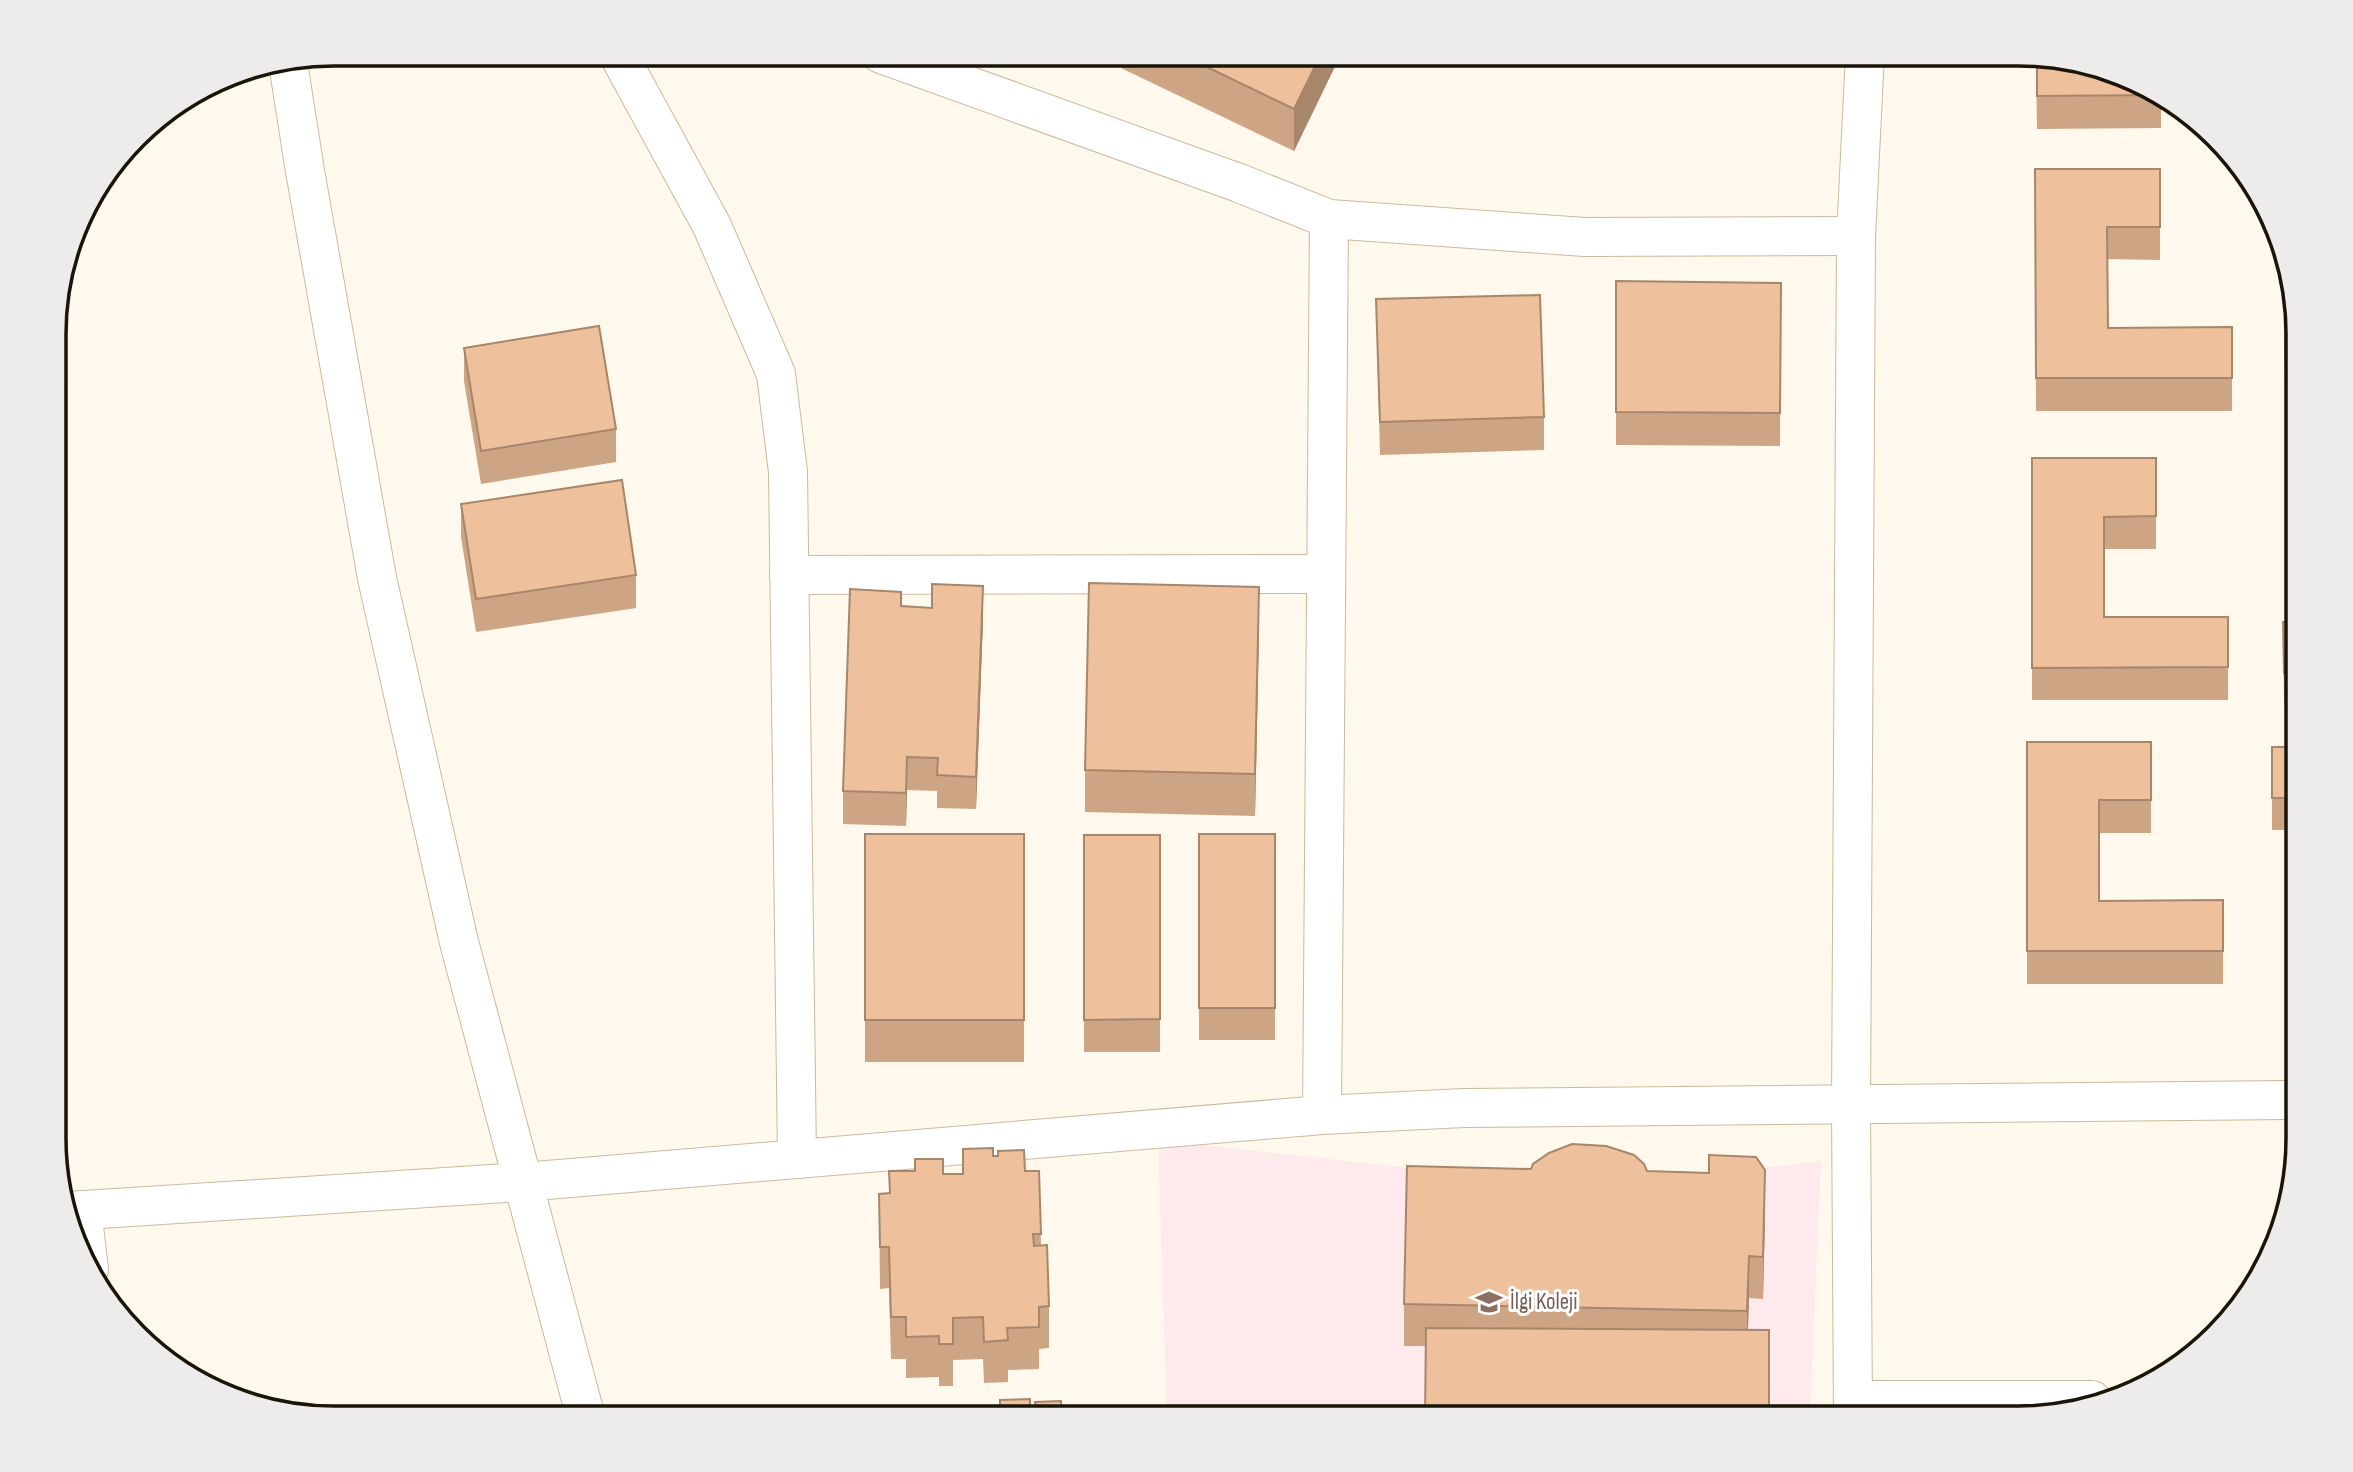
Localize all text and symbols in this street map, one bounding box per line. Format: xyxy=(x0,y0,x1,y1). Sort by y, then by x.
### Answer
school or university icon: İlgi Koleji xyxy=(1474,1287,1504,1317)
place label: İlgi Koleji xyxy=(1510,1288,1578,1316)

